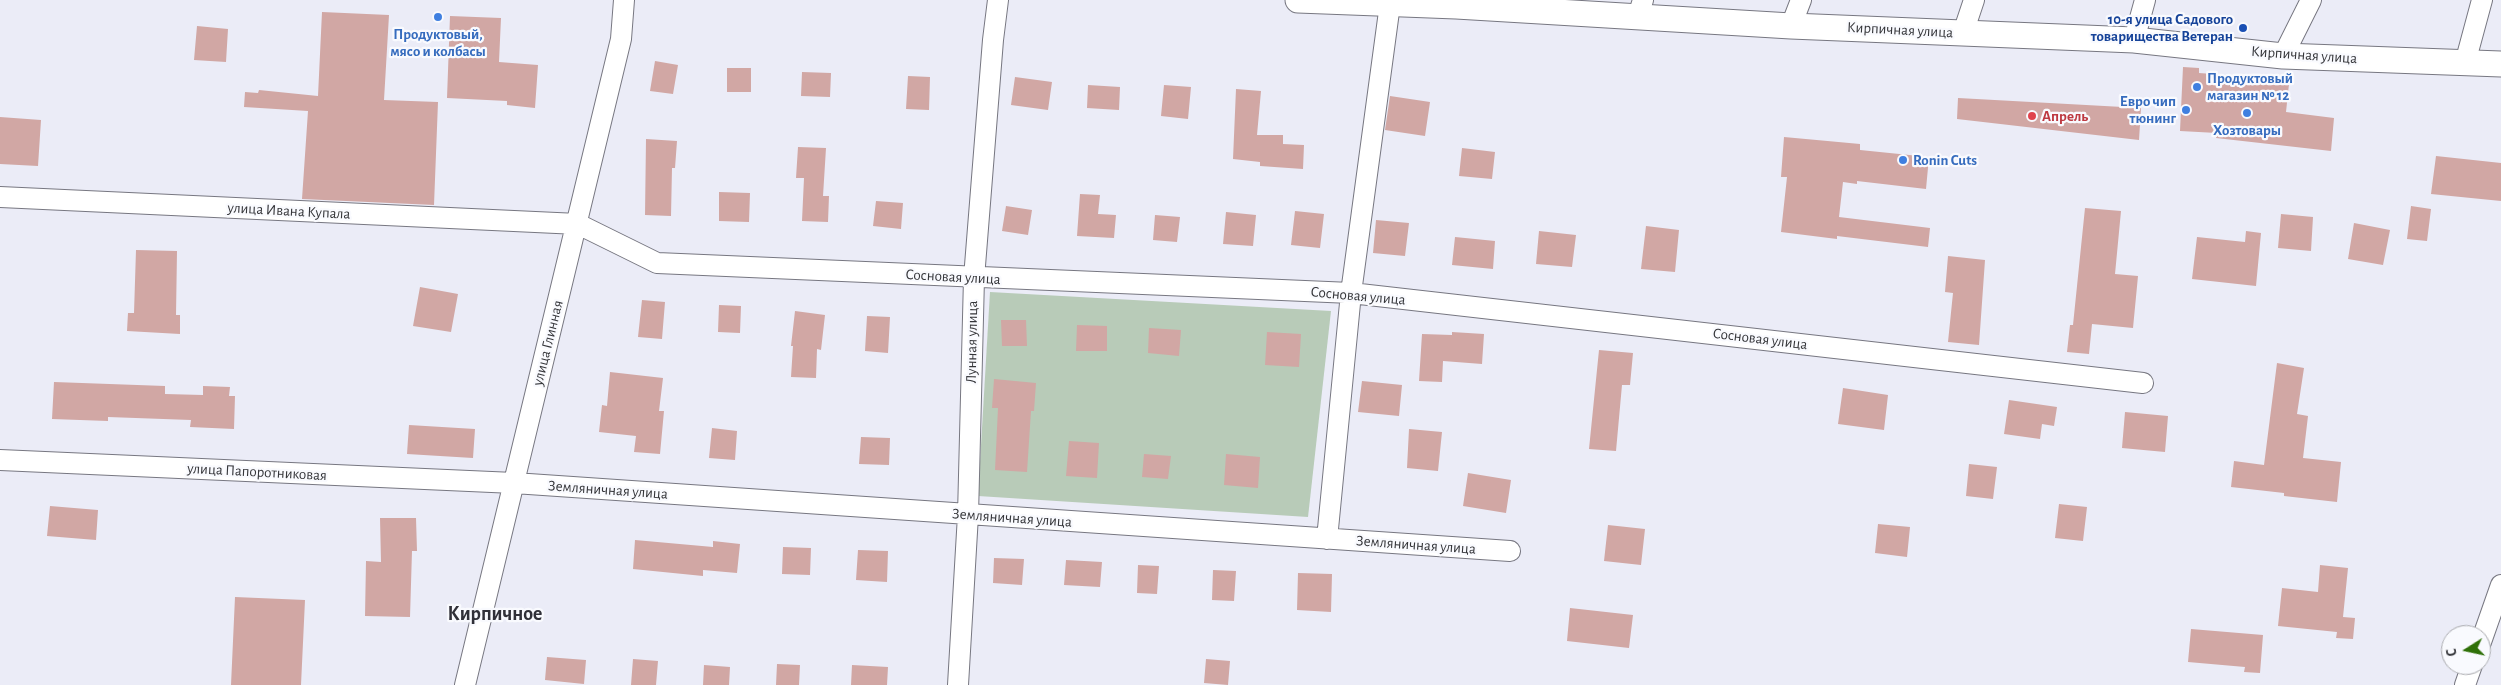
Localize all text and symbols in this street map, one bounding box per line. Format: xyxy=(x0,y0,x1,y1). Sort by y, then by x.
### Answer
place label: 10-я улица Садового товарищества Ветеран xyxy=(2091,10,2233,45)
marker: Продуктовый, мясо и колбасы xyxy=(432,11,444,23)
street label: Кирпичная улица xyxy=(1846,18,1954,42)
marker: 10-я улица Садового товарищества Ветеран xyxy=(2237,22,2249,34)
place label: Продуктовый, мясо и колбасы xyxy=(390,25,486,60)
street label: Кирпичная улица xyxy=(2250,42,2358,68)
place label: Продуктовый магазин № 12 xyxy=(2207,69,2293,104)
marker: Продуктовый магазин № 12 xyxy=(2191,81,2203,93)
place label: Евро чип тюнинг xyxy=(2120,92,2176,127)
marker: Евро чип тюнинг xyxy=(2180,104,2192,116)
place label: Апрель xyxy=(2042,107,2088,125)
marker: Хозтовары xyxy=(2241,107,2253,119)
marker: Апрель xyxy=(2026,110,2038,122)
place label: Хозтовары xyxy=(2213,121,2281,139)
place label: Ronin Cuts xyxy=(1913,151,1977,169)
marker: Ronin Cuts xyxy=(1897,154,1909,166)
street label: улица Ивана Купала xyxy=(227,199,351,223)
street label: Сосновая улица xyxy=(905,266,1001,288)
street label: Сосновая улица xyxy=(1310,283,1406,309)
street label: улица Глинная xyxy=(529,298,567,388)
street label: Лунная улица xyxy=(962,301,982,383)
street label: Сосновая улица xyxy=(1712,324,1808,354)
street label: улица Папоротниковая xyxy=(187,459,327,485)
street label: Земляничная улица xyxy=(548,477,668,503)
street label: Земляничная улица xyxy=(952,505,1072,531)
street label: Земляничная улица xyxy=(1356,532,1476,558)
district label: Кирпичное xyxy=(448,602,542,626)
north arrow xyxy=(2441,625,2491,675)
text: С xyxy=(2445,647,2460,657)

